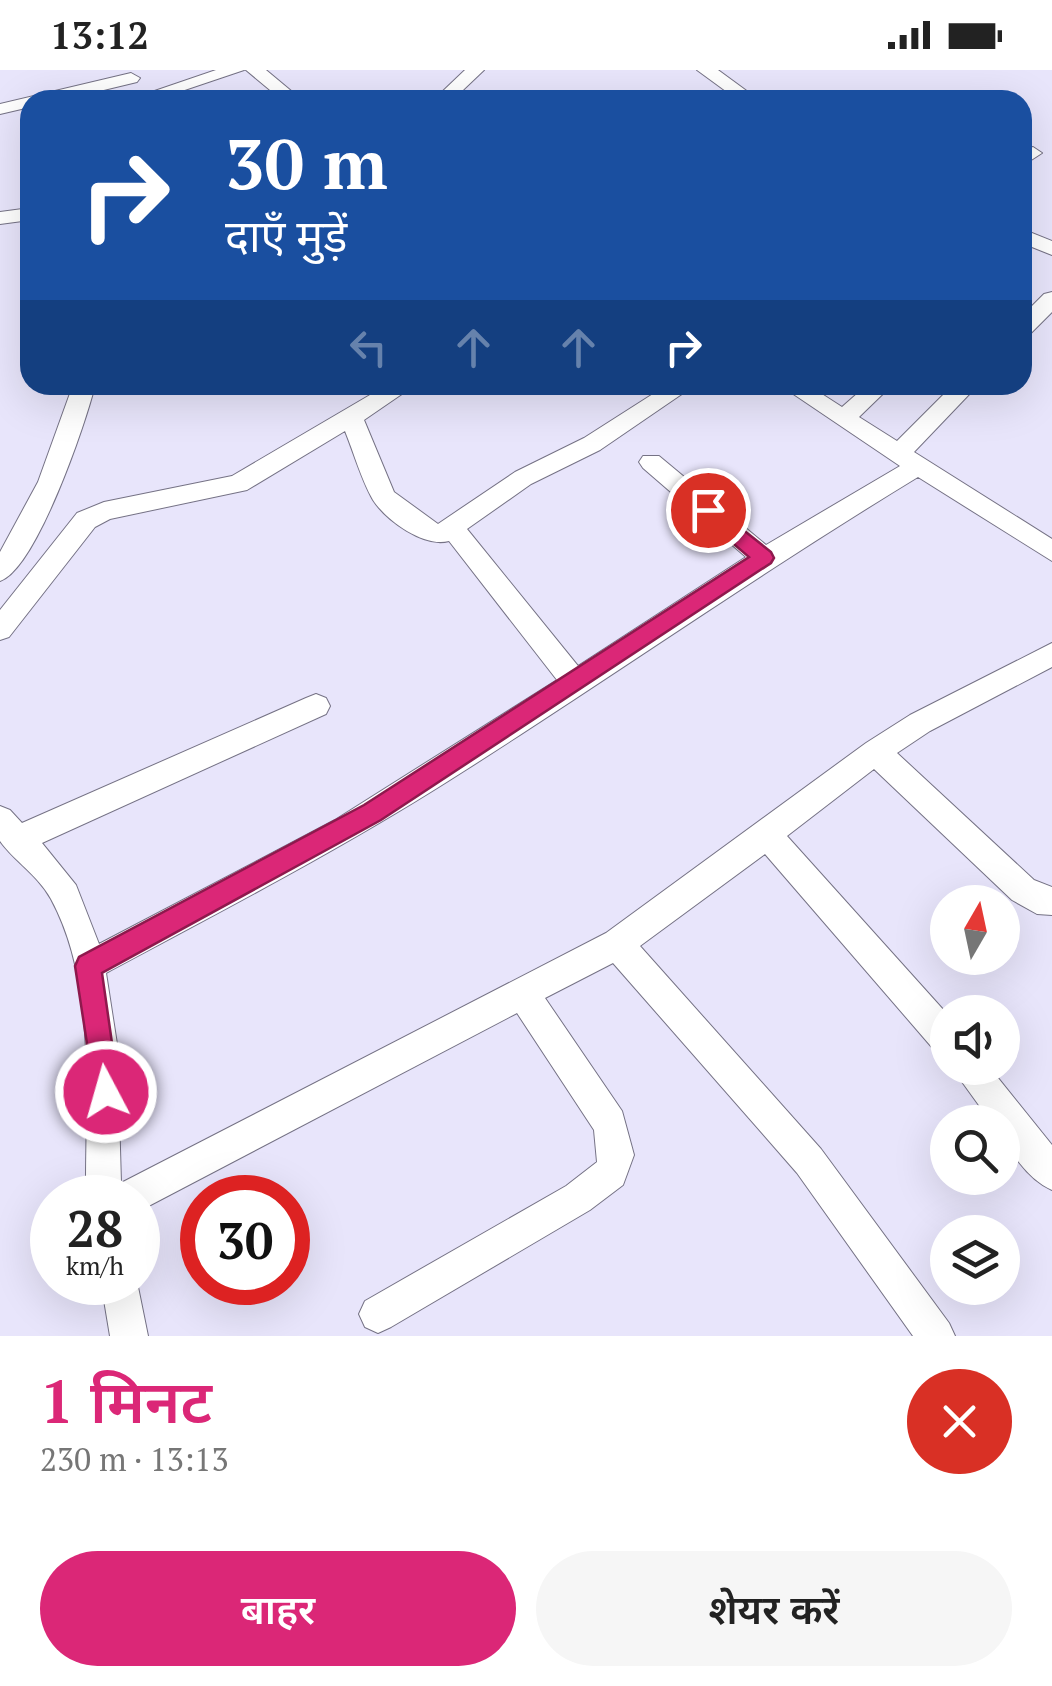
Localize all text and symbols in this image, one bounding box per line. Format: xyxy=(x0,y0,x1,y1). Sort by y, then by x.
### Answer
text: 13:12 xyxy=(50,10,149,60)
text: 30 m xyxy=(225,116,388,209)
icon: right xyxy=(60,130,190,260)
text: दाएँ मुड़ें xyxy=(225,205,347,265)
icon: left xyxy=(341,320,396,375)
icon: ahead xyxy=(446,320,501,375)
icon: ahead xyxy=(551,320,606,375)
icon: right xyxy=(656,320,711,375)
pin xyxy=(666,468,751,553)
icon: arrive xyxy=(681,483,736,538)
north arrow xyxy=(930,885,1020,975)
map controls xyxy=(930,885,1020,1305)
button: sound xyxy=(930,995,1020,1085)
position arrow xyxy=(54,1040,158,1144)
button: search xyxy=(930,1105,1020,1195)
speed limit sign: 30 xyxy=(180,1175,310,1305)
text: 28 xyxy=(67,1195,123,1261)
button: layers xyxy=(930,1215,1020,1305)
text: km/h xyxy=(66,1249,124,1282)
text: 1 मिनट xyxy=(40,1361,212,1440)
button: close xyxy=(907,1369,1012,1474)
text: 230 m · 13:13 xyxy=(40,1438,228,1480)
button: बाहर xyxy=(40,1551,516,1666)
button: शेयर करें xyxy=(536,1551,1012,1666)

